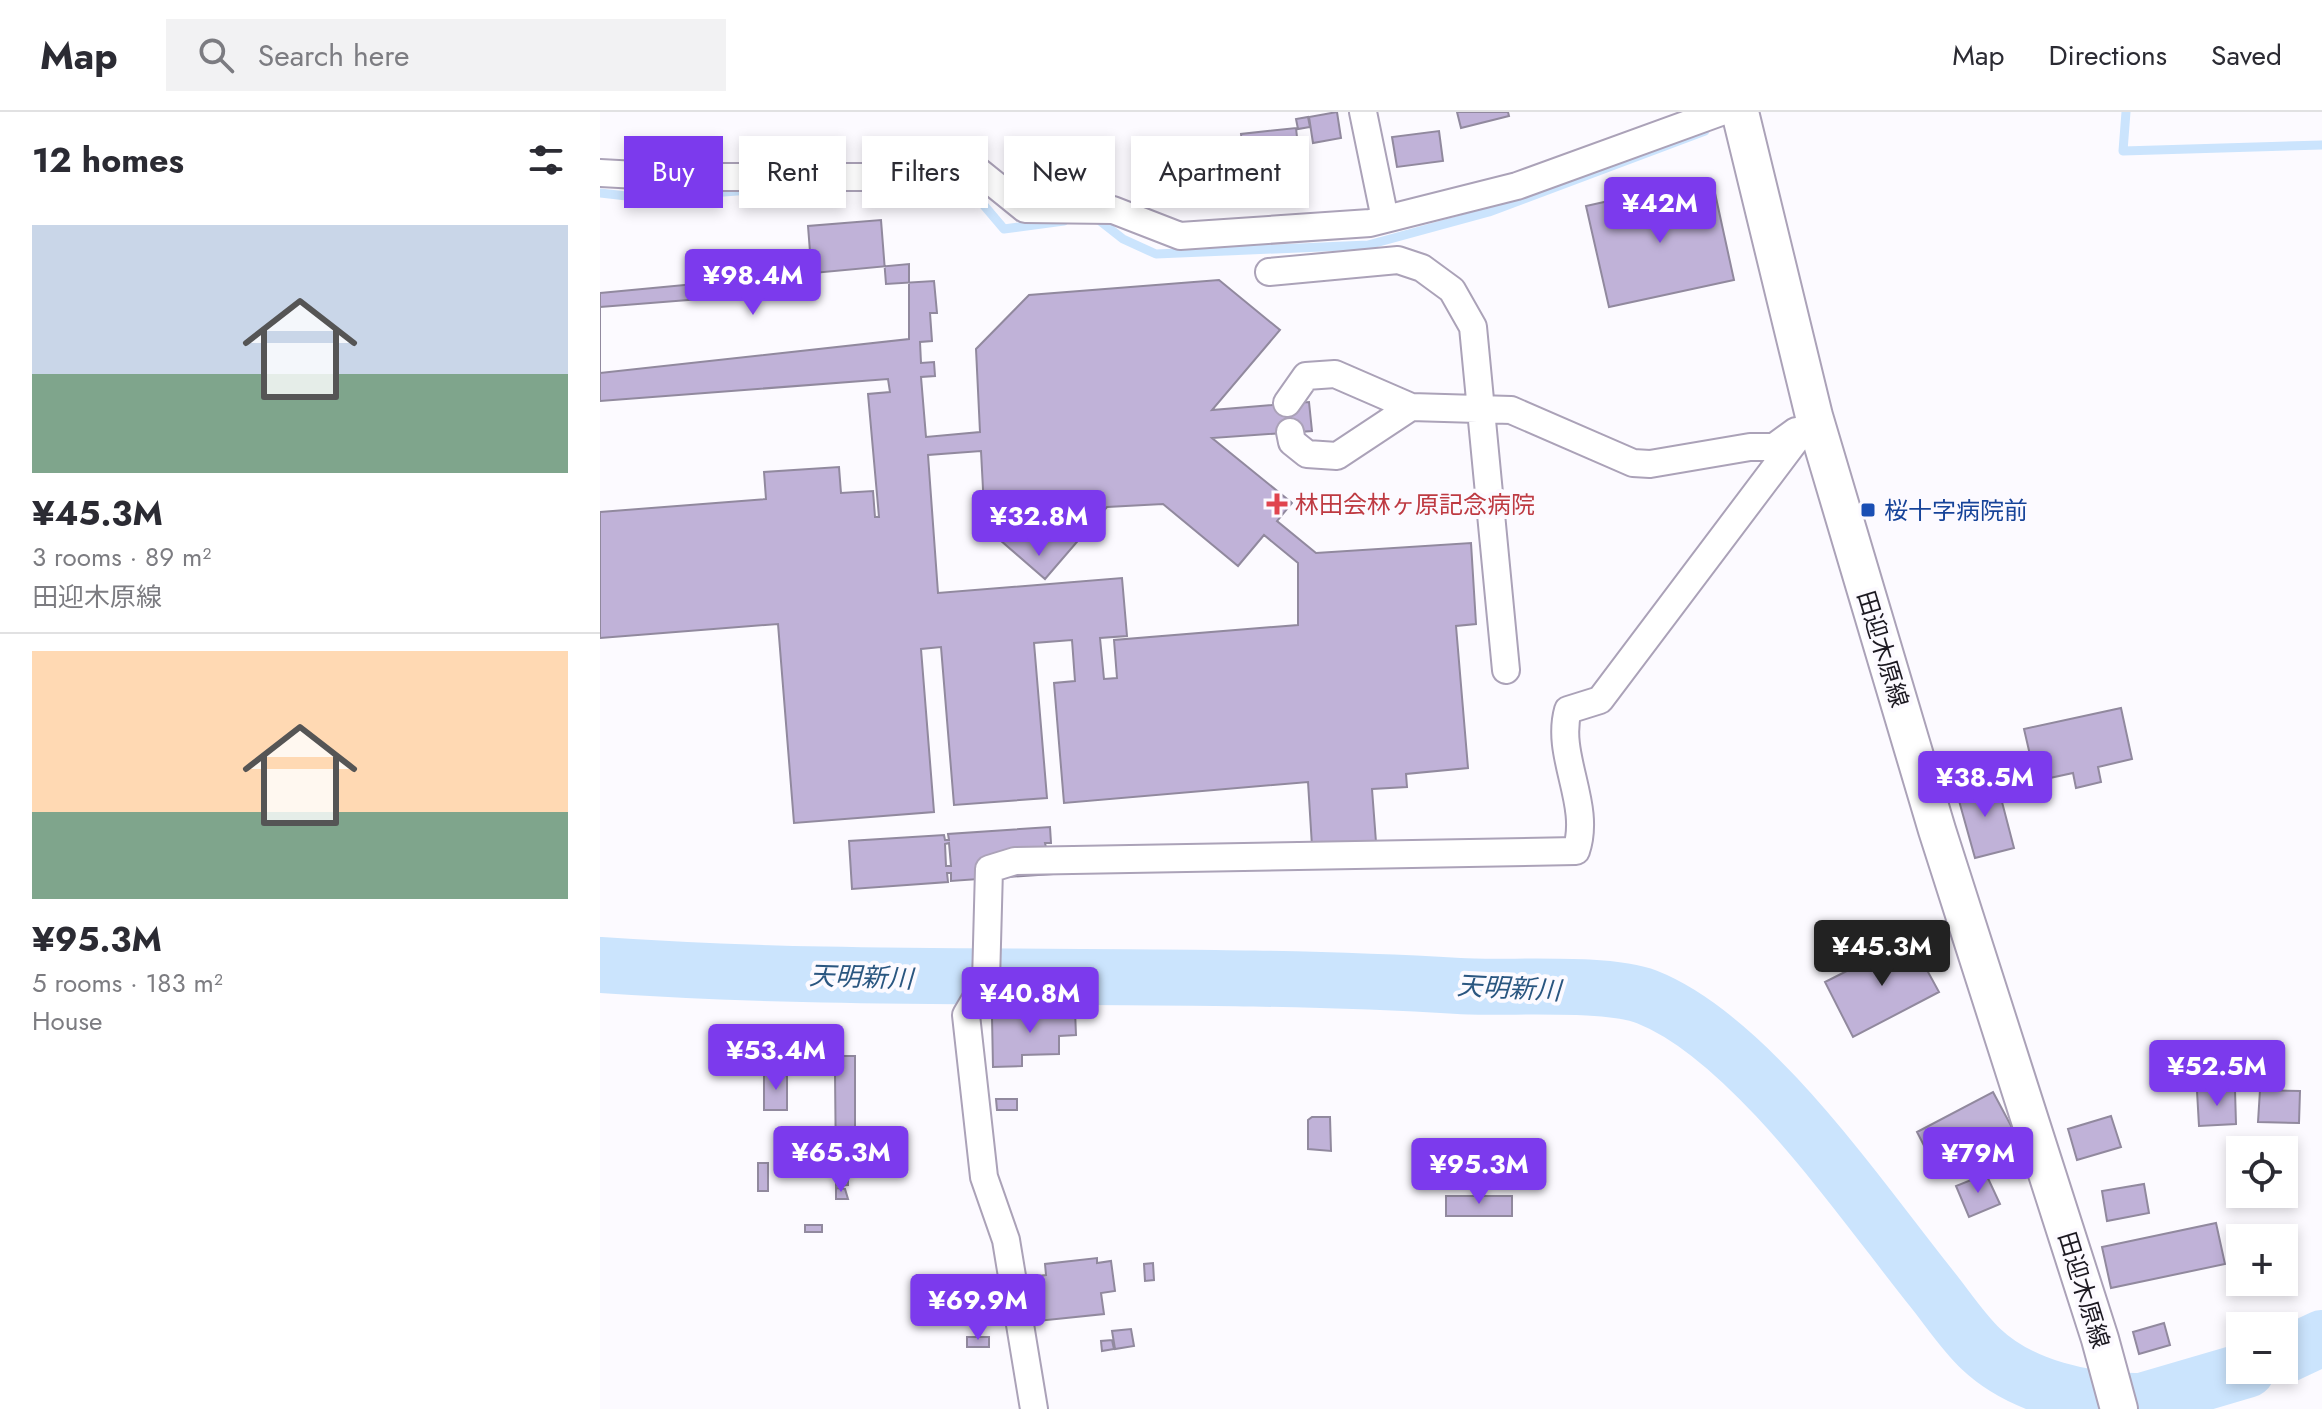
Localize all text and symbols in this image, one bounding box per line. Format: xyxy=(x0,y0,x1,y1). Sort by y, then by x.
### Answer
search box xyxy=(166,19,726,91)
text: Map xyxy=(40,28,118,83)
icon: search xyxy=(194,33,238,77)
text: Search here xyxy=(258,34,410,77)
text: Map xyxy=(1952,35,2004,76)
text: Directions xyxy=(2048,35,2167,76)
text: Saved xyxy=(2211,35,2282,76)
text: 12 homes xyxy=(32,136,184,185)
chip: Buy xyxy=(624,136,723,208)
chip: Rent xyxy=(739,136,846,208)
chip: Filters xyxy=(862,136,988,208)
chip: New xyxy=(1004,136,1115,208)
chip: Apartment xyxy=(1131,136,1309,208)
icon: filters xyxy=(524,138,568,182)
pin: ¥42M xyxy=(1613,177,1707,245)
text: ¥42M xyxy=(1622,184,1698,222)
pin: ¥98.4M xyxy=(688,249,818,317)
text: ¥98.4M xyxy=(703,256,803,294)
icon: home xyxy=(228,277,372,421)
place label: 林田会林ヶ原記念病院 xyxy=(1295,487,1535,522)
text: ¥45.3M xyxy=(32,489,163,538)
pin: ¥32.8M xyxy=(974,490,1104,558)
marker: 林田会林ヶ原記念病院 xyxy=(1266,493,1288,515)
place label: 桜十字病院前 xyxy=(1884,493,2028,528)
text: ¥32.8M xyxy=(990,497,1088,535)
marker: 桜十字病院前 xyxy=(1859,501,1877,519)
text: 3 rooms · 89 m² xyxy=(32,538,211,576)
text: 田迎木原線 xyxy=(32,578,162,616)
street label: 田迎木原線 xyxy=(1849,587,1917,711)
icon: home xyxy=(228,703,372,847)
pin: ¥38.5M xyxy=(1920,751,2050,819)
text: ¥38.5M xyxy=(1936,758,2034,796)
text: ¥95.3M xyxy=(32,915,162,964)
pin: ¥45.3M xyxy=(1817,920,1947,988)
text: ¥45.3M xyxy=(1832,927,1932,965)
water label: 天明新川 xyxy=(808,956,917,998)
text: 5 rooms · 183 m² xyxy=(32,964,223,1002)
water label: 天明新川 xyxy=(1456,966,1565,1010)
pin: ¥40.8M xyxy=(965,967,1095,1035)
text: ¥40.8M xyxy=(980,974,1080,1012)
text: House xyxy=(32,1002,102,1040)
pin: ¥53.4M xyxy=(711,1024,841,1092)
text: ¥53.4M xyxy=(726,1031,826,1069)
pin: ¥52.5M xyxy=(2152,1040,2282,1108)
text: ¥52.5M xyxy=(2167,1047,2267,1085)
pin: ¥65.3M xyxy=(776,1126,906,1194)
pin: ¥79M xyxy=(1931,1127,2025,1195)
text: ¥65.3M xyxy=(791,1133,891,1171)
text: ¥79M xyxy=(1941,1134,2015,1172)
map controls xyxy=(2226,1136,2298,1384)
button: locate xyxy=(2226,1136,2298,1208)
pin: ¥95.3M xyxy=(1414,1138,1544,1206)
text: ¥95.3M xyxy=(1429,1145,1529,1183)
button: + xyxy=(2226,1224,2298,1296)
street label: 田迎木原線 xyxy=(2050,1228,2118,1352)
pin: ¥69.9M xyxy=(913,1274,1043,1342)
text: ¥69.9M xyxy=(928,1281,1028,1319)
button: − xyxy=(2226,1312,2298,1384)

